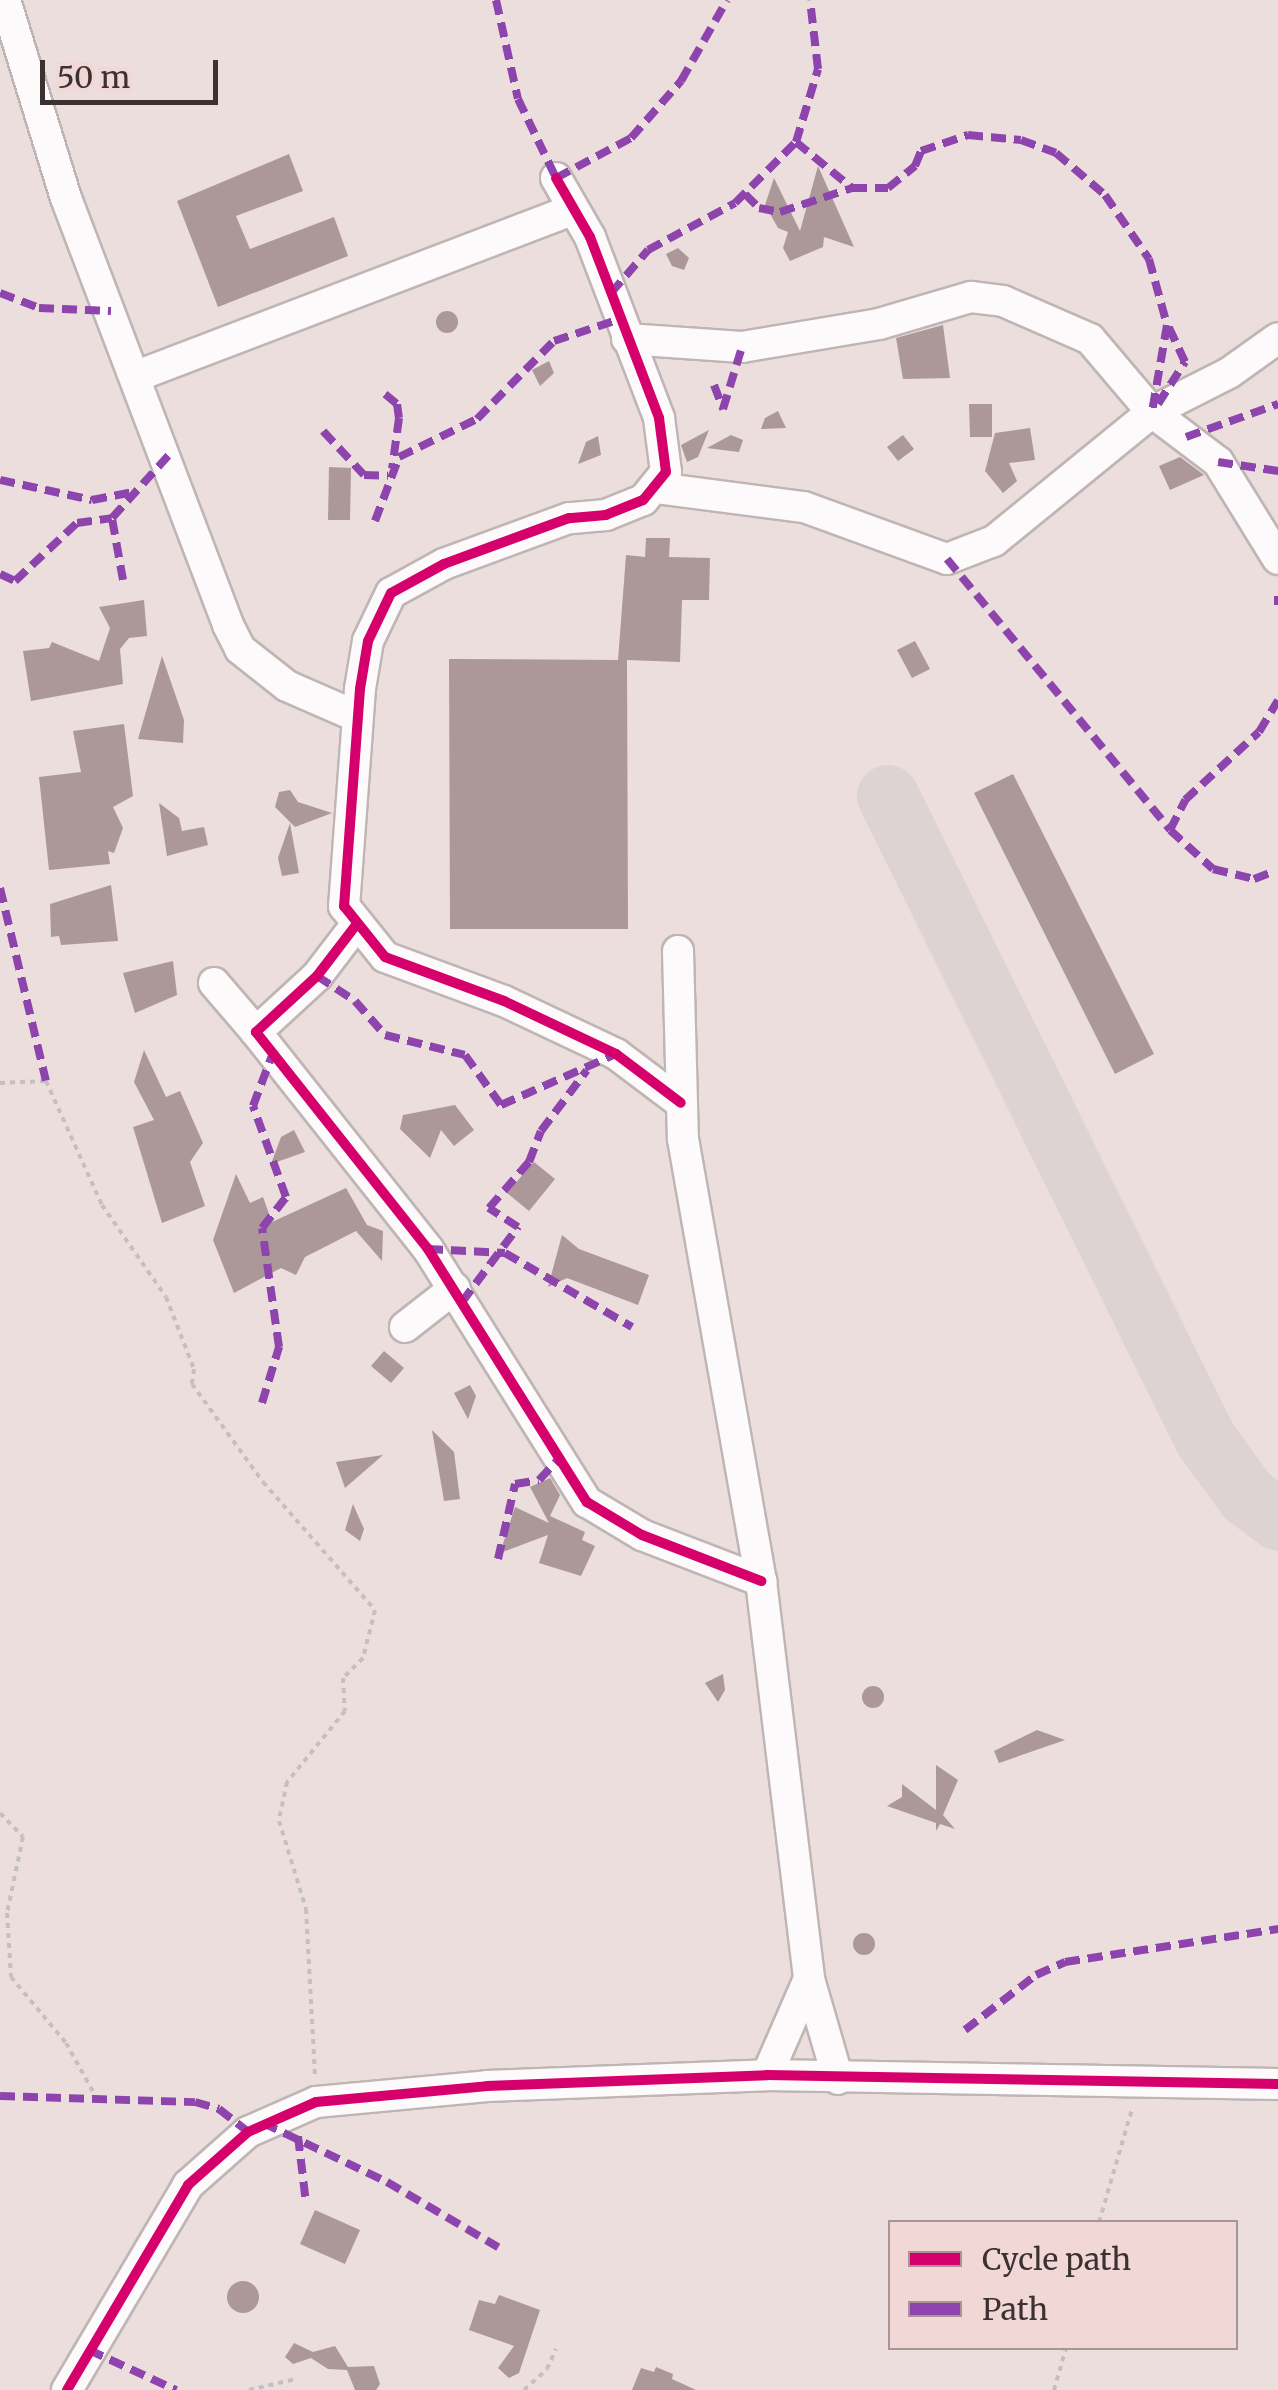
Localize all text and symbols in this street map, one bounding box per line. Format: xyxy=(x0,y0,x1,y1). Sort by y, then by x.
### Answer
scale bar xyxy=(45,40,222,102)
text: 50 m xyxy=(57,58,130,96)
legend xyxy=(888,2220,1238,2350)
text: Cycle path xyxy=(982,2240,1131,2278)
text: Path xyxy=(982,2290,1048,2328)

